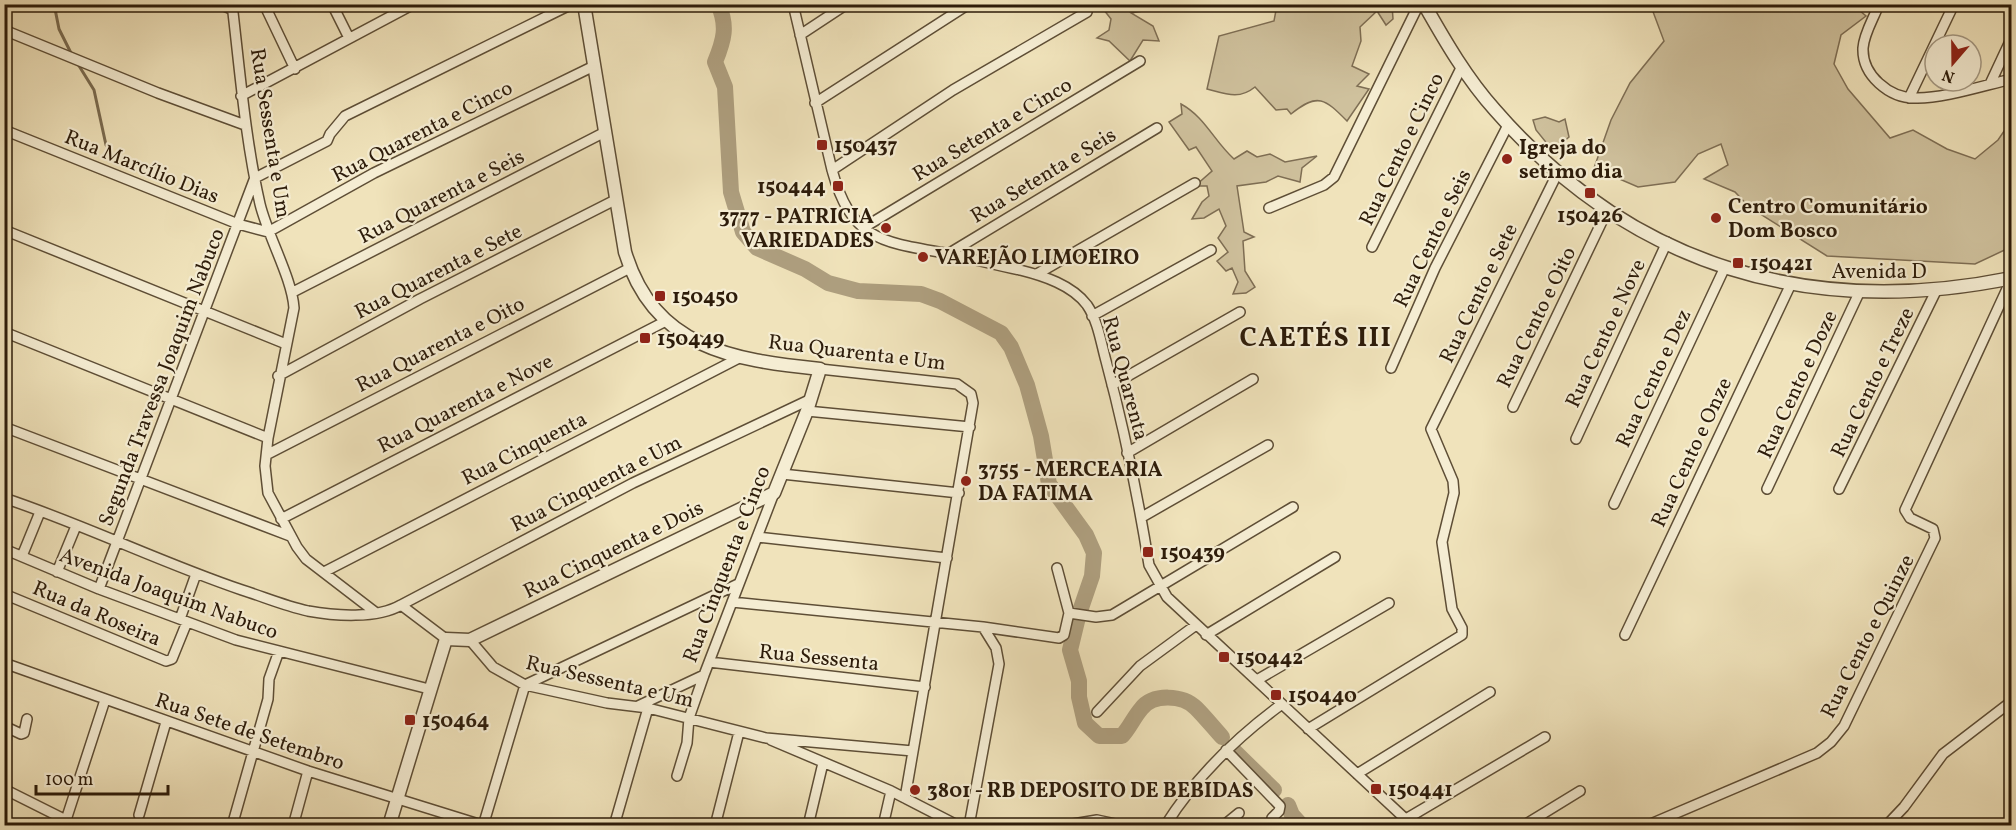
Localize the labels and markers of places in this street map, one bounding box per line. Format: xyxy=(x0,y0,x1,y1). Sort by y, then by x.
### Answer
place label: 150437 xyxy=(834,132,898,161)
place label: Igreja do setimo dia xyxy=(1519,134,1623,187)
marker: 150437 xyxy=(815,138,829,152)
marker: Igreja do setimo dia xyxy=(1500,152,1514,166)
place label: 150444 xyxy=(757,173,826,202)
marker: 150444 xyxy=(831,179,845,193)
marker: 150426 xyxy=(1583,186,1597,200)
place label: Centro Comunitário Dom Bosco xyxy=(1728,193,1928,246)
place label: 150426 xyxy=(1557,202,1623,231)
place label: 3777 - PATRICIA VARIEDADES xyxy=(719,203,874,256)
marker: Centro Comunitário Dom Bosco xyxy=(1709,211,1723,225)
marker: 3777 - PATRICIA VARIEDADES xyxy=(879,221,893,235)
place label: VAREJÃO LIMOEIRO xyxy=(935,244,1139,273)
marker: VAREJÃO LIMOEIRO xyxy=(916,250,930,264)
place label: 150421 xyxy=(1750,250,1813,279)
marker: 150421 xyxy=(1731,256,1745,270)
place label: 150450 xyxy=(672,283,738,312)
marker: 150450 xyxy=(653,289,667,303)
place label: 150449 xyxy=(657,325,724,354)
marker: 150449 xyxy=(638,331,652,345)
place label: 3755 - MERCEARIA DA FATIMA xyxy=(978,456,1163,509)
marker: 3755 - MERCEARIA DA FATIMA xyxy=(959,474,973,488)
place label: 150439 xyxy=(1160,539,1225,568)
marker: 150439 xyxy=(1141,545,1155,559)
place label: 150442 xyxy=(1236,644,1303,673)
marker: 150442 xyxy=(1217,650,1231,664)
place label: 150440 xyxy=(1288,682,1357,711)
marker: 150440 xyxy=(1269,688,1283,702)
place label: 150464 xyxy=(422,707,490,736)
marker: 150464 xyxy=(403,713,417,727)
place label: 150441 xyxy=(1388,776,1453,805)
place label: 3801 - RB DEPOSITO DE BEBIDAS xyxy=(927,777,1254,806)
marker: 150441 xyxy=(1369,782,1383,796)
marker: 3801 - RB DEPOSITO DE BEBIDAS xyxy=(908,783,922,797)

